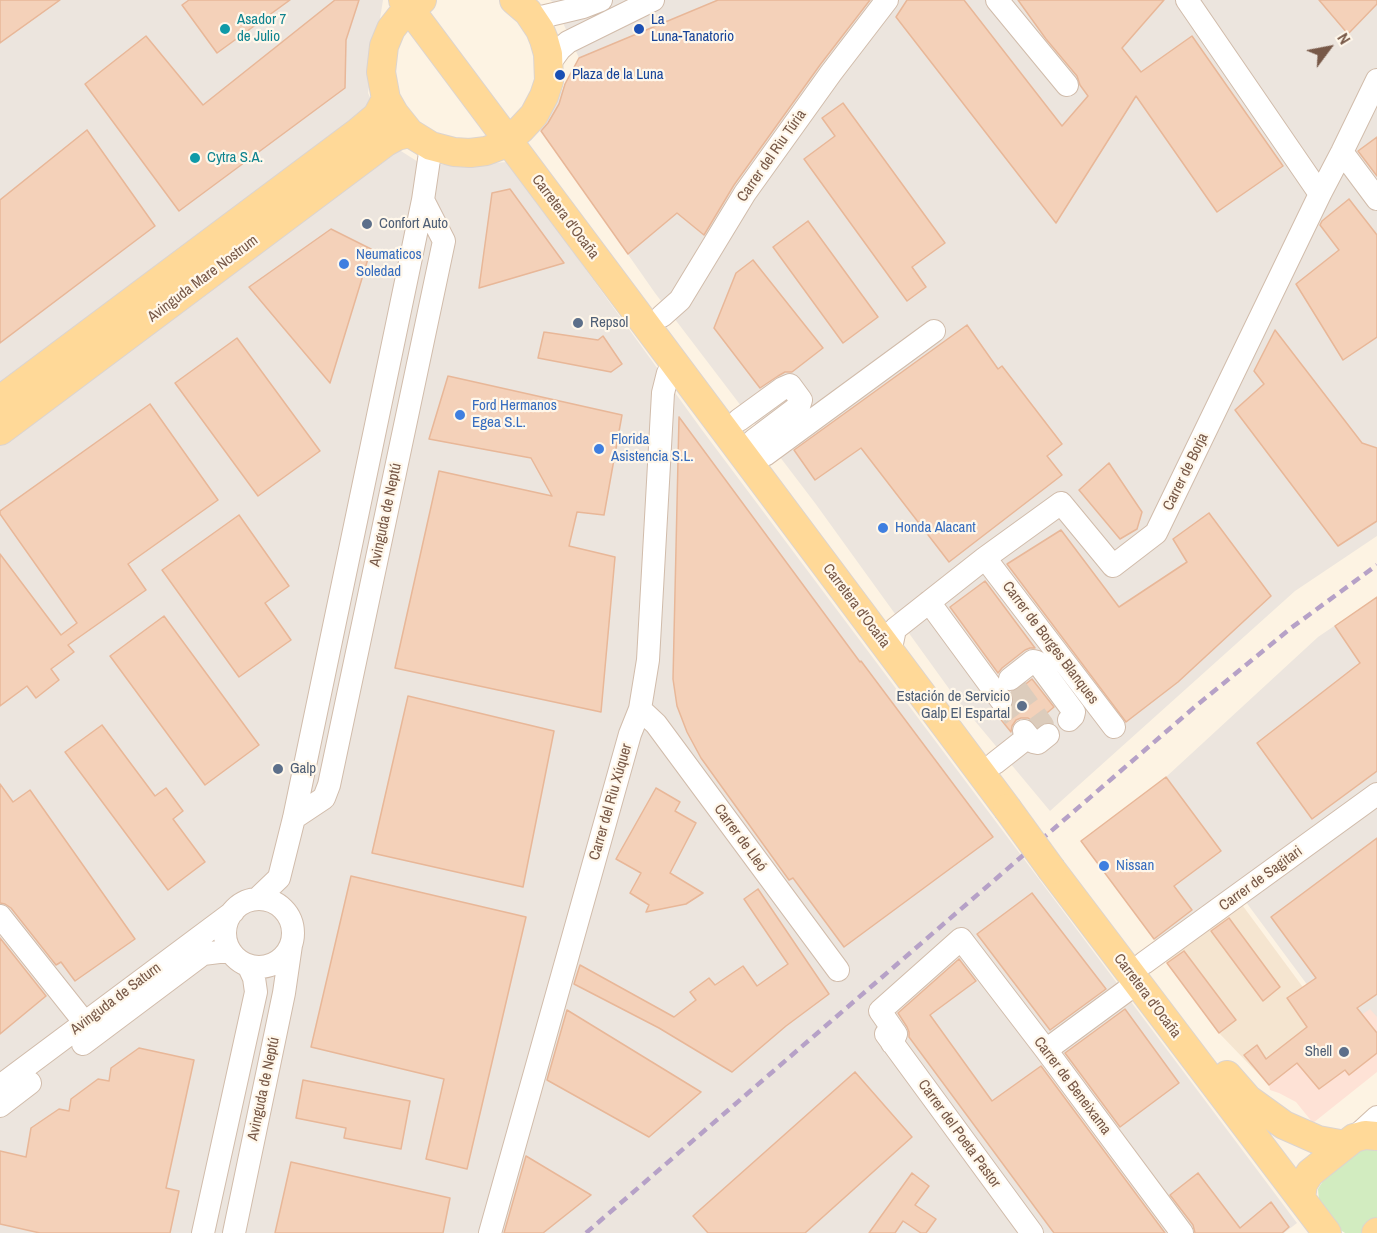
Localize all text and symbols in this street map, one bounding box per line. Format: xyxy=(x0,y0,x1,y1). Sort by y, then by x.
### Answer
place label: Asador 7 de Julio xyxy=(237,11,286,46)
place label: La Luna-Tanatorio xyxy=(651,11,734,46)
north arrow xyxy=(1299,18,1359,78)
marker: Asador 7 de Julio xyxy=(218,22,232,36)
marker: La Luna-Tanatorio xyxy=(632,22,646,36)
text: N xyxy=(1332,29,1356,48)
place label: Plaza de la Luna xyxy=(572,66,664,84)
marker: Plaza de la Luna xyxy=(553,68,567,82)
street label: Carrer del Riu Túria xyxy=(734,106,810,206)
place label: Cytra S.A. xyxy=(207,149,263,167)
marker: Cytra S.A. xyxy=(188,151,202,165)
street label: Carretera d'Ocaña xyxy=(527,171,603,263)
place label: Confort Auto xyxy=(379,215,448,233)
marker: Confort Auto xyxy=(360,217,374,231)
street label: Avinguda Mare Nostrum xyxy=(144,232,262,326)
place label: Neumaticos Soledad xyxy=(356,246,422,281)
marker: Neumaticos Soledad xyxy=(337,257,351,271)
place label: Repsol xyxy=(590,314,628,332)
marker: Repsol xyxy=(571,316,585,330)
place label: Ford Hermanos Egea S.L. xyxy=(472,397,557,432)
marker: Ford Hermanos Egea S.L. xyxy=(453,408,467,422)
street label: Carrer de Borja xyxy=(1159,430,1213,514)
place label: Florida Asistencia S.L. xyxy=(611,431,694,466)
marker: Florida Asistencia S.L. xyxy=(592,442,606,456)
street label: Avinguda de Neptú xyxy=(366,462,406,568)
place label: Honda Alacant xyxy=(895,519,976,537)
marker: Honda Alacant xyxy=(876,521,890,535)
street label: Carretera d'Ocaña xyxy=(818,560,894,652)
street label: Carrer de Borges Blanques xyxy=(998,578,1102,708)
place label: Estación de Servicio Galp El Espartal xyxy=(896,688,1010,723)
marker: Estación de Servicio Galp El Espartal xyxy=(1015,699,1029,713)
street label: Carrer del Riu Xúquer xyxy=(586,742,636,862)
place label: Galp xyxy=(290,760,316,778)
marker: Galp xyxy=(271,762,285,776)
street label: Carrer de Lleó xyxy=(710,801,770,875)
street label: Carrer de Sagitari xyxy=(1216,843,1306,915)
place label: Nissan xyxy=(1116,857,1154,875)
marker: Nissan xyxy=(1097,859,1111,873)
street label: Carretera d'Ocaña xyxy=(1109,950,1185,1042)
street label: Avinguda de Saturn xyxy=(67,959,165,1039)
street label: Carrer de Beneixama xyxy=(1029,1034,1115,1138)
street label: Avinguda de Neptú xyxy=(244,1036,284,1142)
place label: Shell xyxy=(1305,1043,1332,1061)
marker: Shell xyxy=(1337,1045,1351,1059)
street label: Carrer del Poeta Pastor xyxy=(914,1076,1004,1192)

